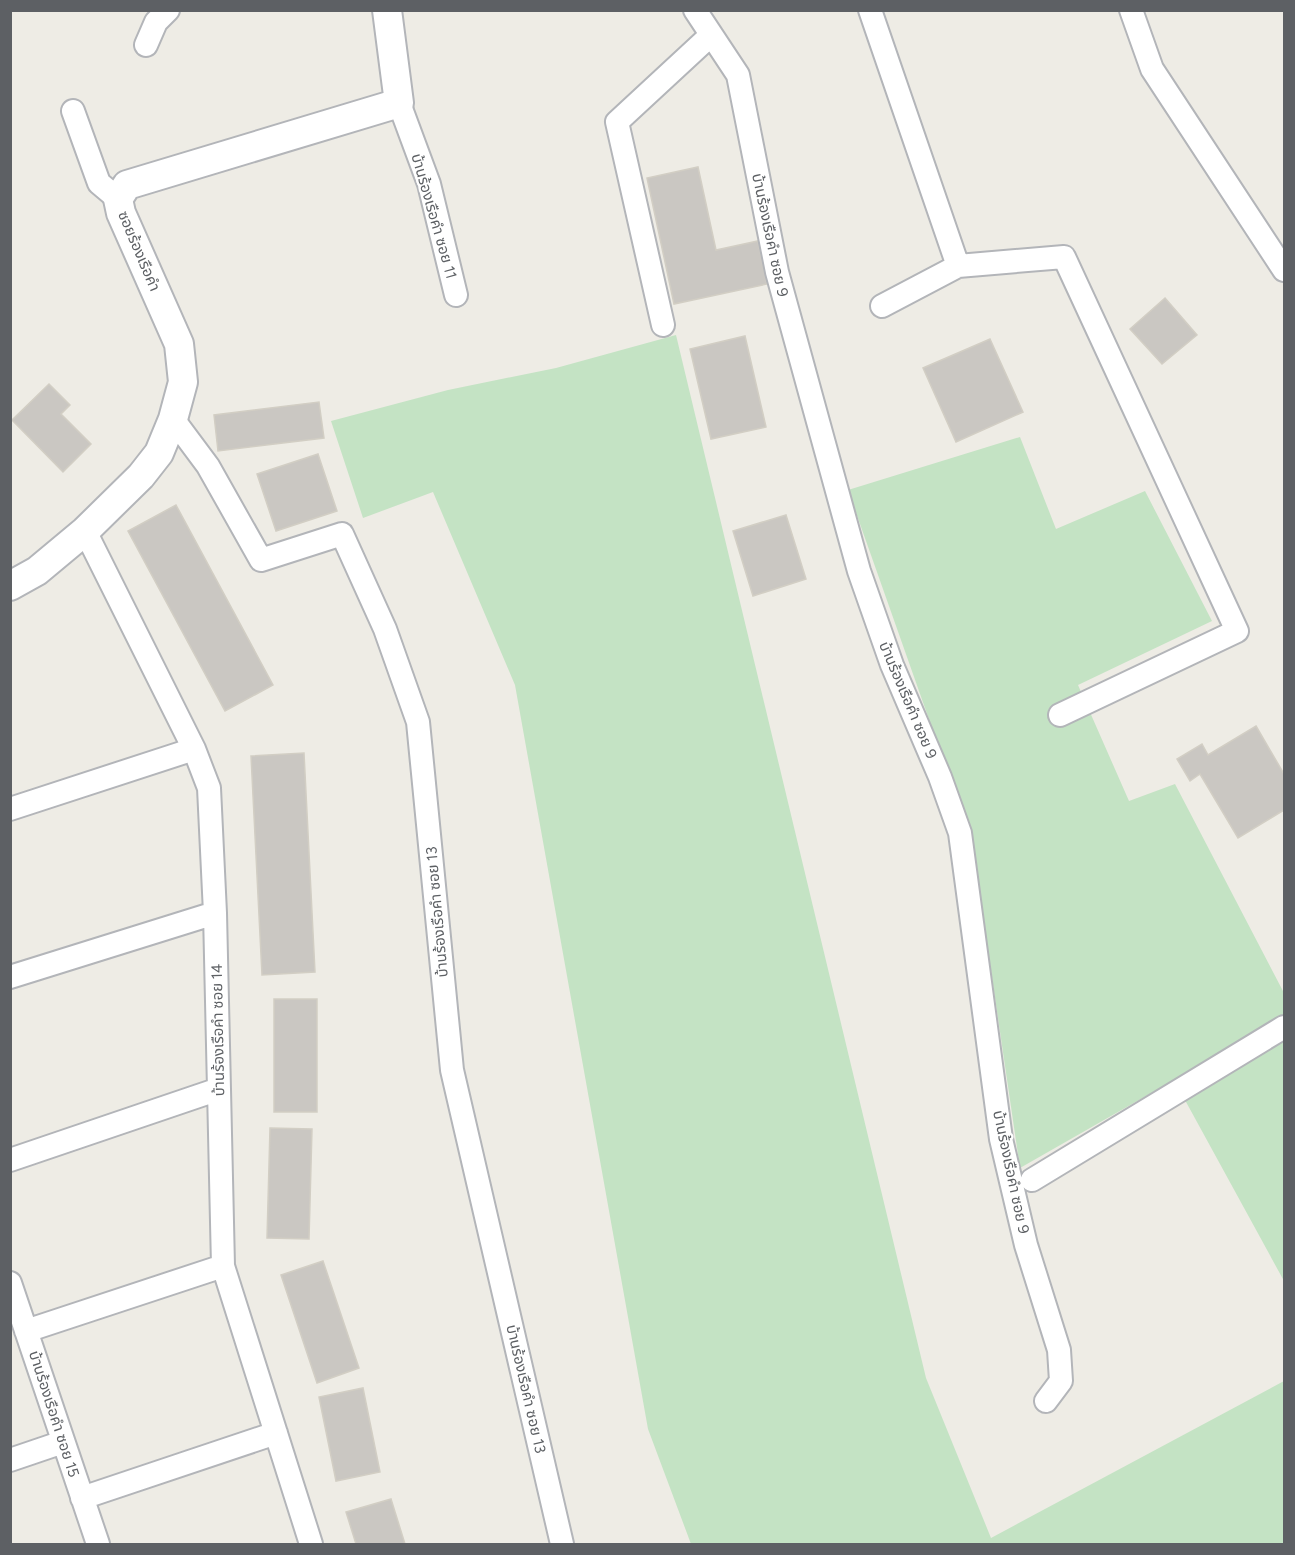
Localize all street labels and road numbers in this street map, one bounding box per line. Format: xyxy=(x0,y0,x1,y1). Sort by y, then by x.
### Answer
street label: บ้านร้องเรือคำ ซอย 11 xyxy=(408,151,460,281)
street label: บ้านร้องเรือคำ ซอย 9 xyxy=(748,172,792,298)
street label: ซอยร้องเรือคำ xyxy=(114,208,164,294)
street label: บ้านร้องเรือคำ ซอย 9 xyxy=(875,639,941,761)
street label: บ้านร้องเรือคำ ซอย 13 xyxy=(422,846,452,978)
street label: บ้านร้องเรือคำ ซอย 14 xyxy=(208,964,228,1096)
street label: บ้านร้องเรือคำ ซอย 9 xyxy=(989,1109,1033,1235)
street label: บ้านร้องเรือคำ ซอย 13 xyxy=(502,1323,550,1455)
street label: บ้านร้องเรือคำ ซอย 15 xyxy=(25,1348,83,1480)

